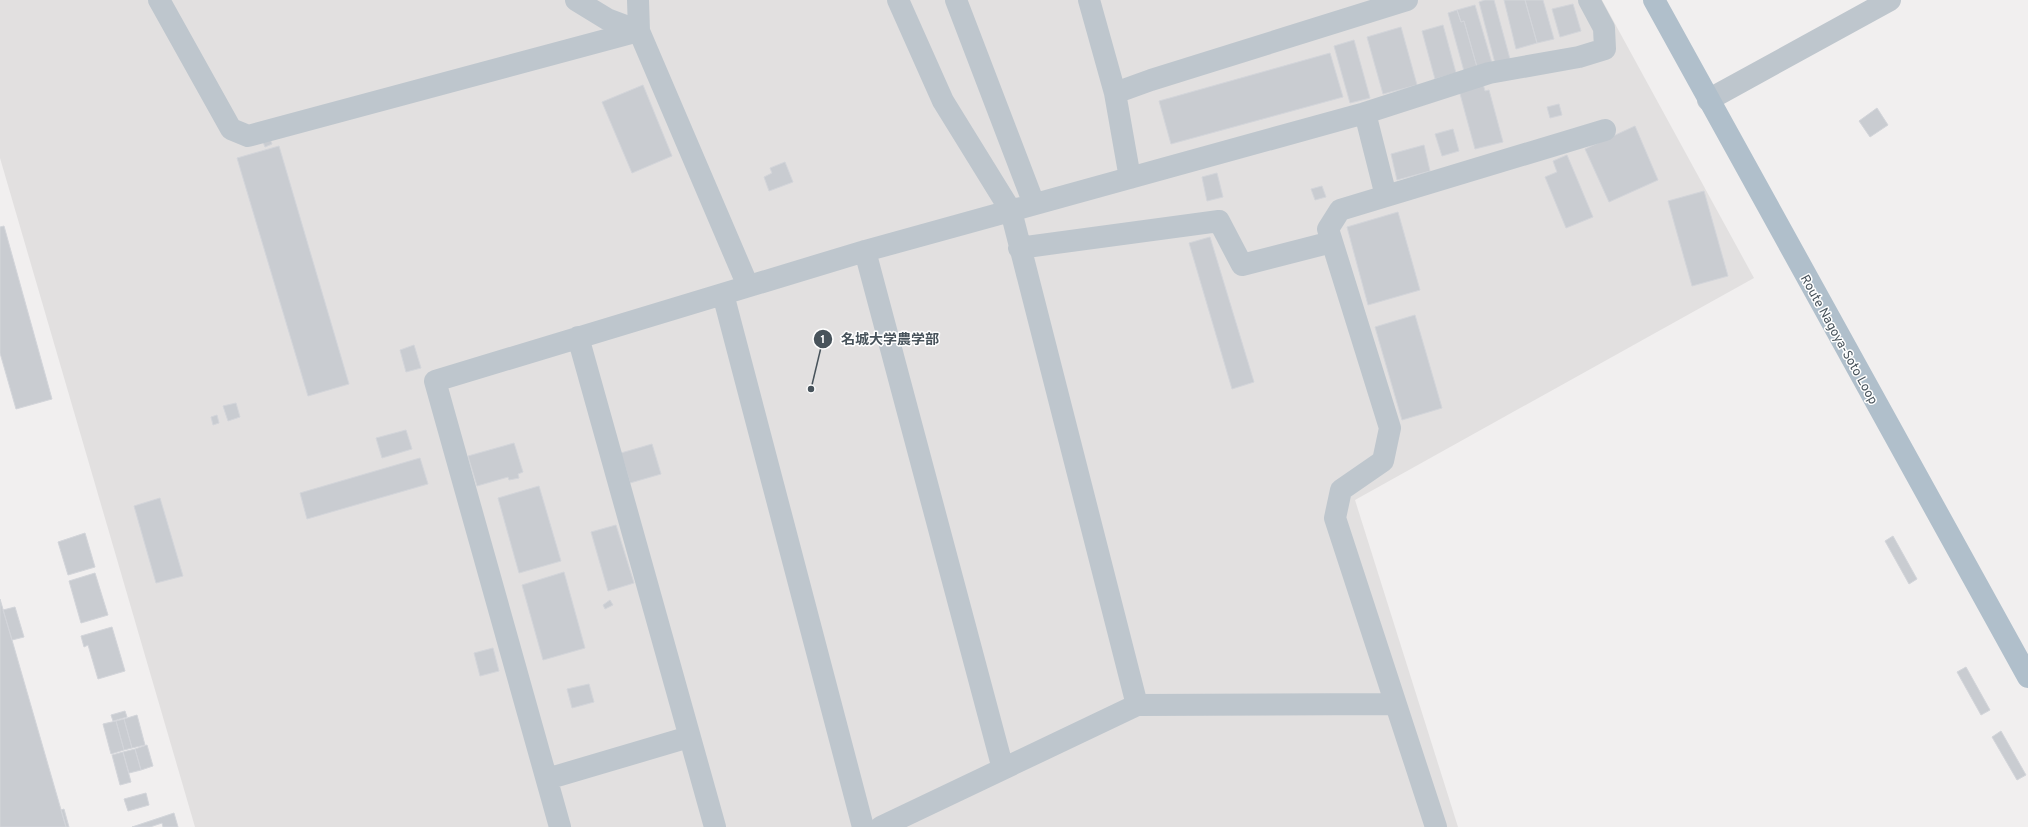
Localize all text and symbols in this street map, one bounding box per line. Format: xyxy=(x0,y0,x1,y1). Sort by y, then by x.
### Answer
street label: Route Nagoya-Soto Loop xyxy=(1796,272,1881,407)
callout: 名城大学農学部 xyxy=(813,326,947,352)
text: 名城大学農学部 xyxy=(841,331,939,349)
text: 1 xyxy=(821,332,825,348)

